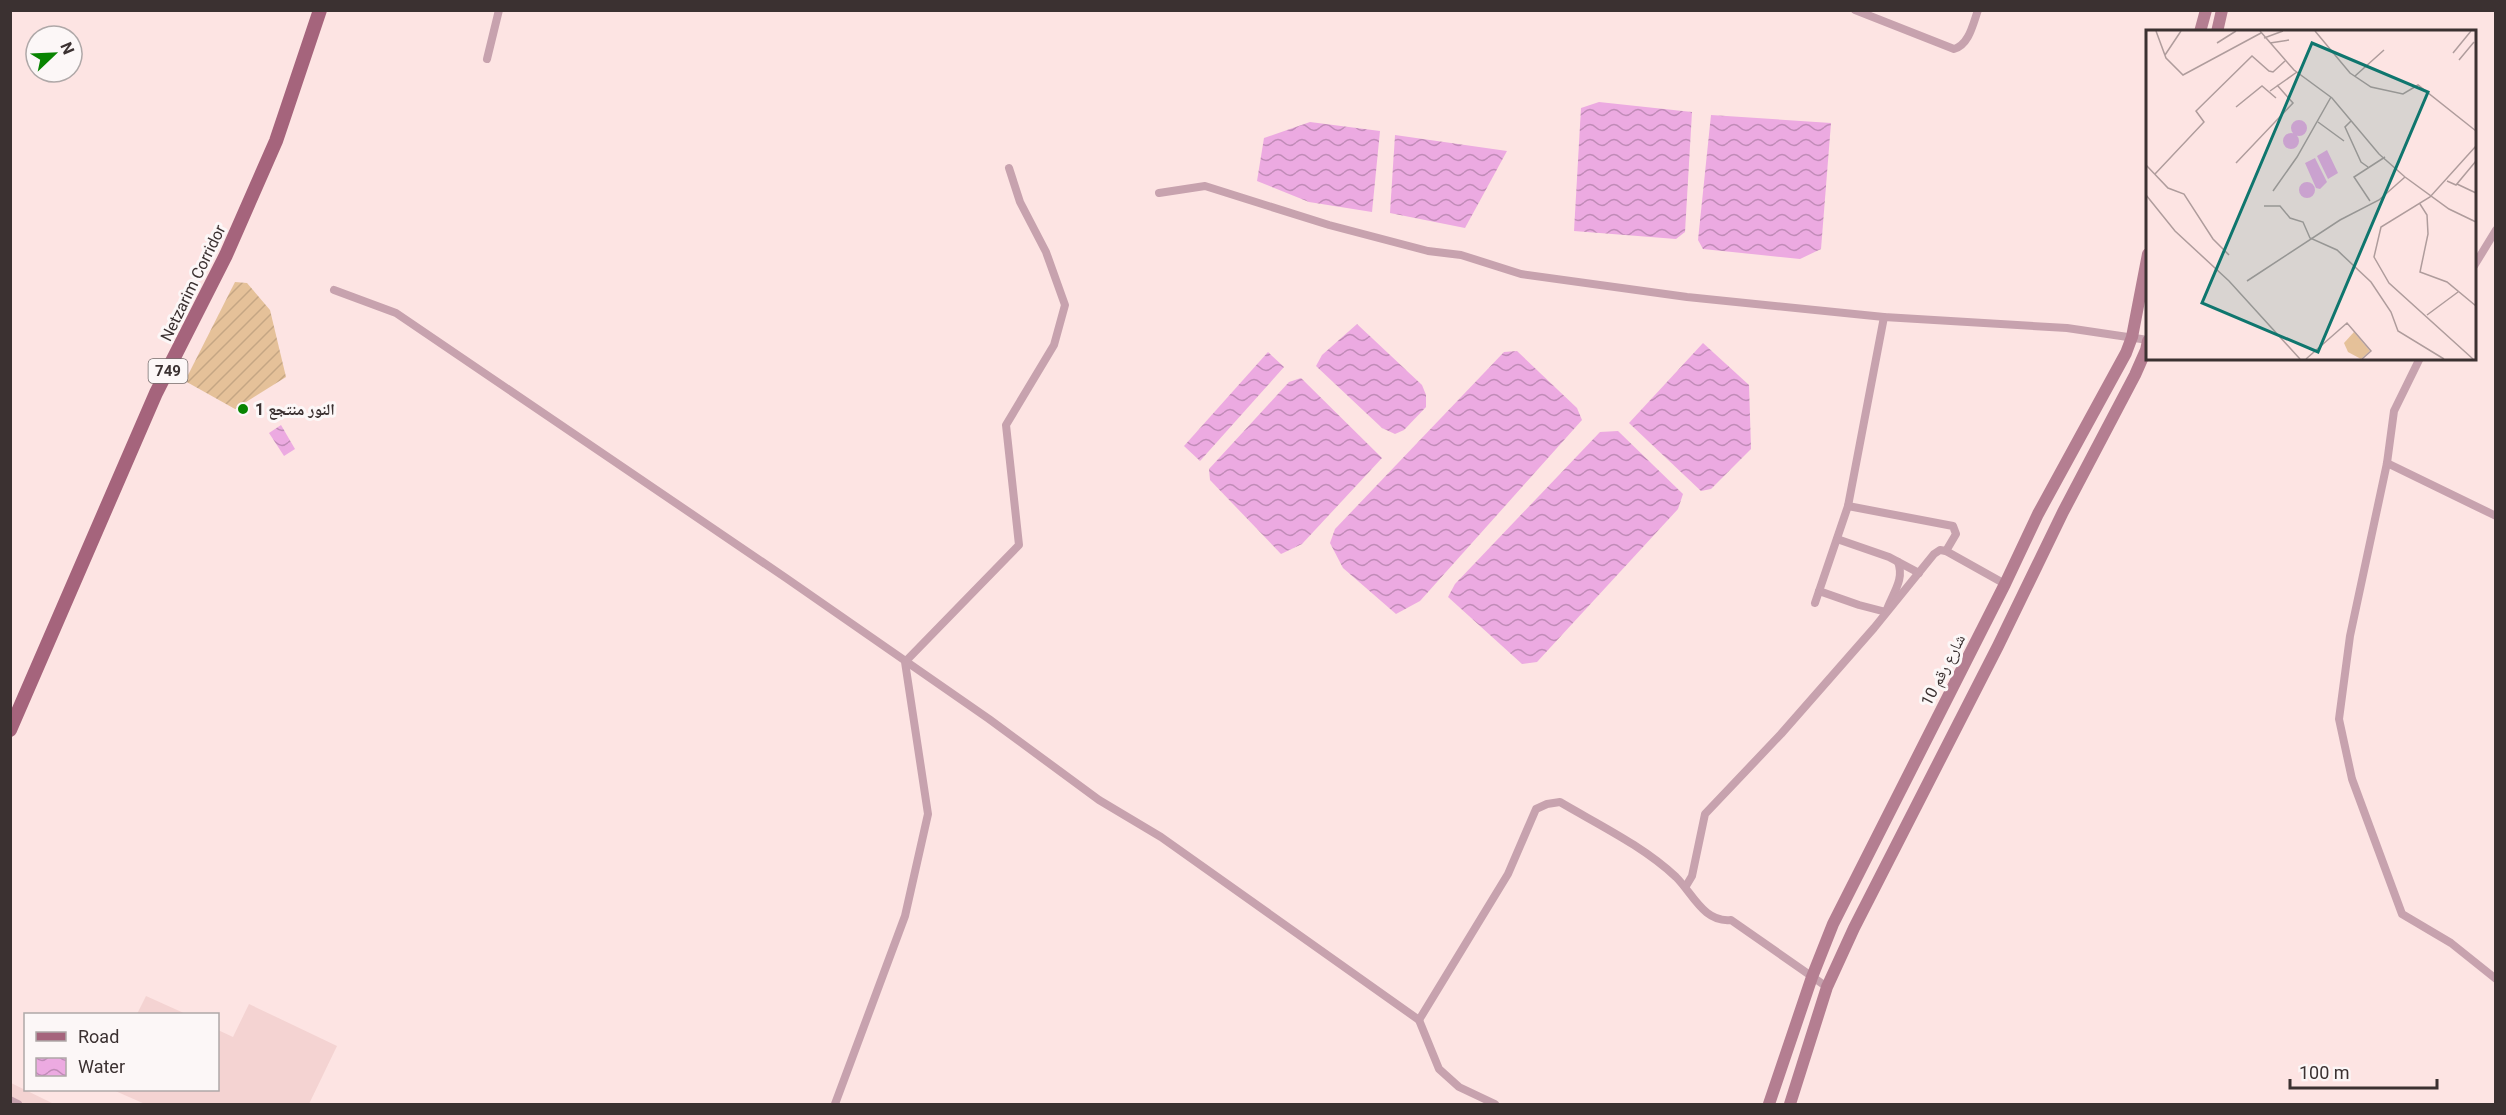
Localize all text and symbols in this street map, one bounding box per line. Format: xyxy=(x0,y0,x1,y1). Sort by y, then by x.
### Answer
north arrow xyxy=(24,24,84,84)
inset map xyxy=(2146,30,2476,360)
text: N xyxy=(56,39,78,57)
street label: Netzarim Corridor xyxy=(157,221,230,344)
road number: 749 xyxy=(148,359,188,383)
place label: 1 النور منتجع xyxy=(255,400,335,420)
marker: 1 النور منتجع xyxy=(236,402,250,416)
street label: شارع رقم 10 xyxy=(1917,631,1970,709)
legend xyxy=(24,1013,219,1091)
text: Road xyxy=(78,1026,119,1047)
scale bar xyxy=(2290,1052,2437,1090)
text: Water xyxy=(78,1056,125,1077)
text: 100 m xyxy=(2299,1062,2350,1083)

